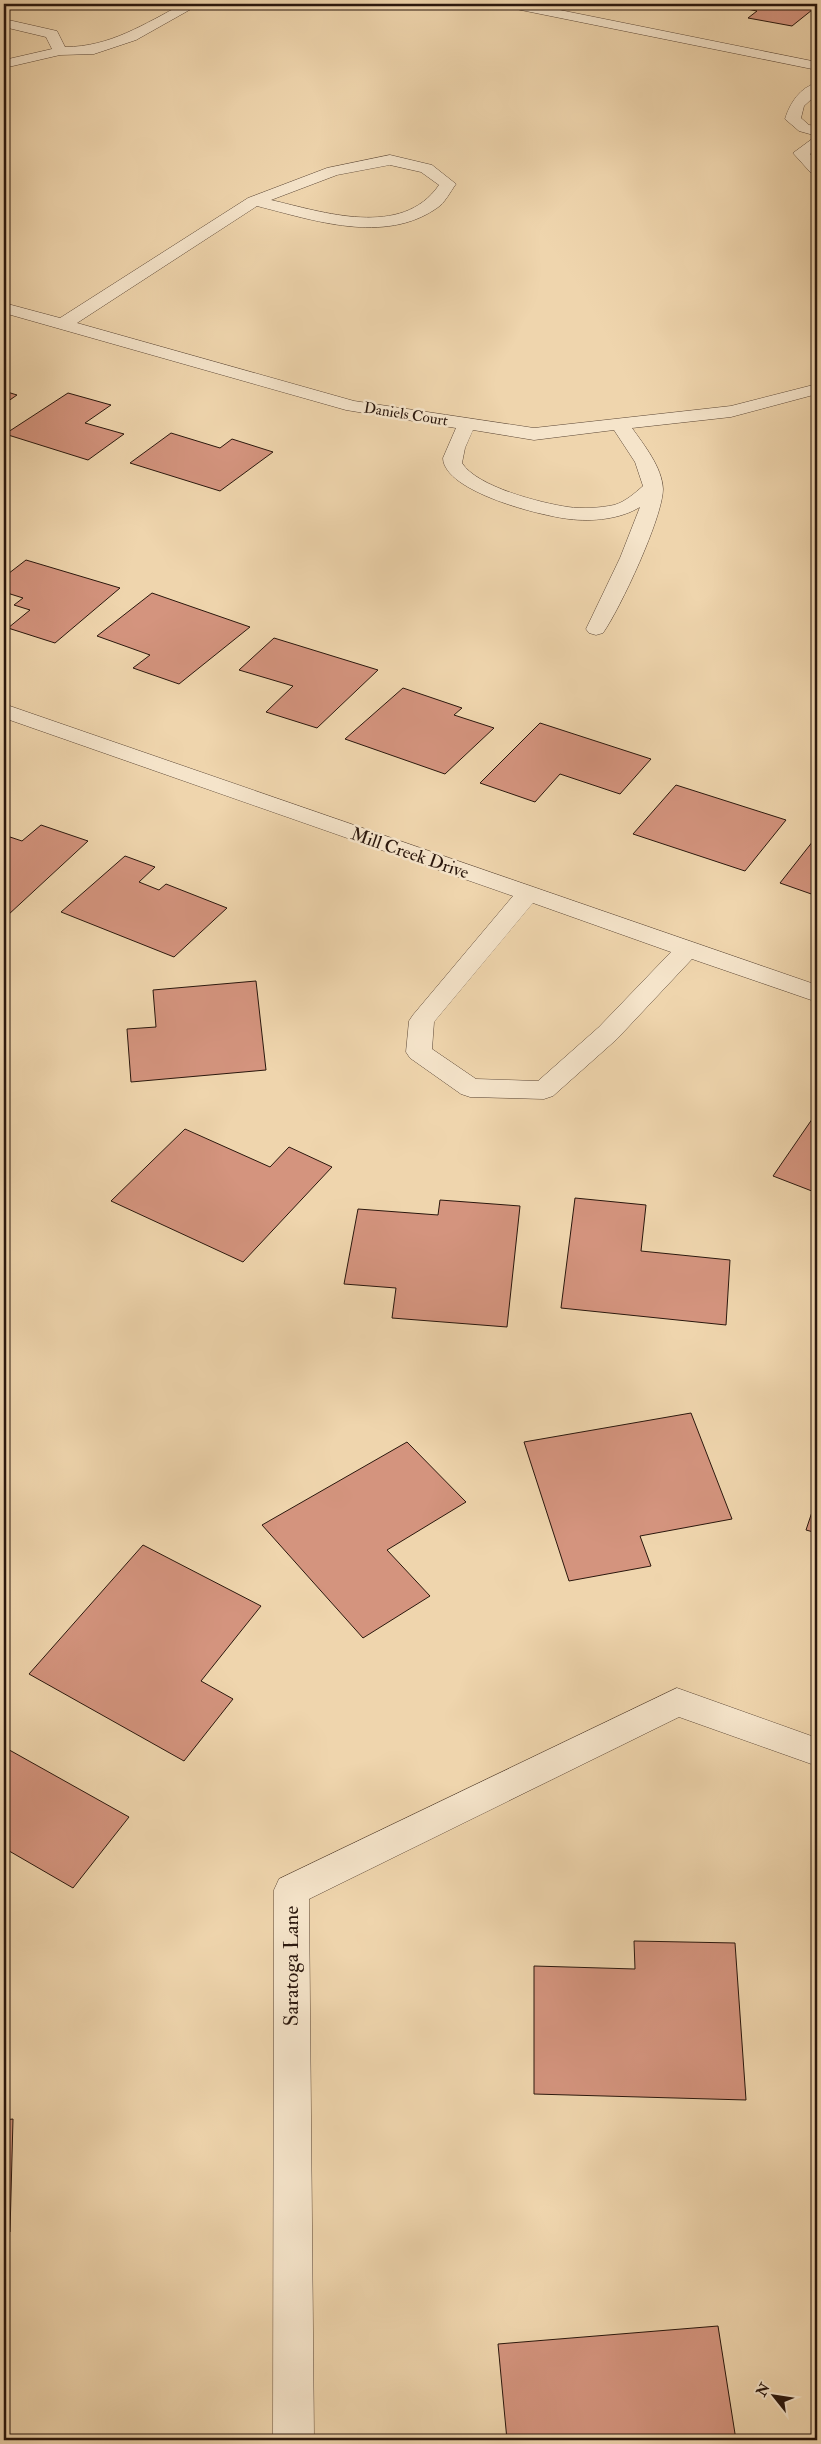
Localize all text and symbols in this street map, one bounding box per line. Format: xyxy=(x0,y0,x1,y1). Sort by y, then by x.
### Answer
street label: Daniels Court xyxy=(363,398,449,431)
street label: Mill Creek Drive xyxy=(348,822,472,885)
street label: Saratoga Lane xyxy=(278,1906,305,2026)
north arrow xyxy=(748,2372,798,2422)
text: N xyxy=(752,2380,774,2400)

